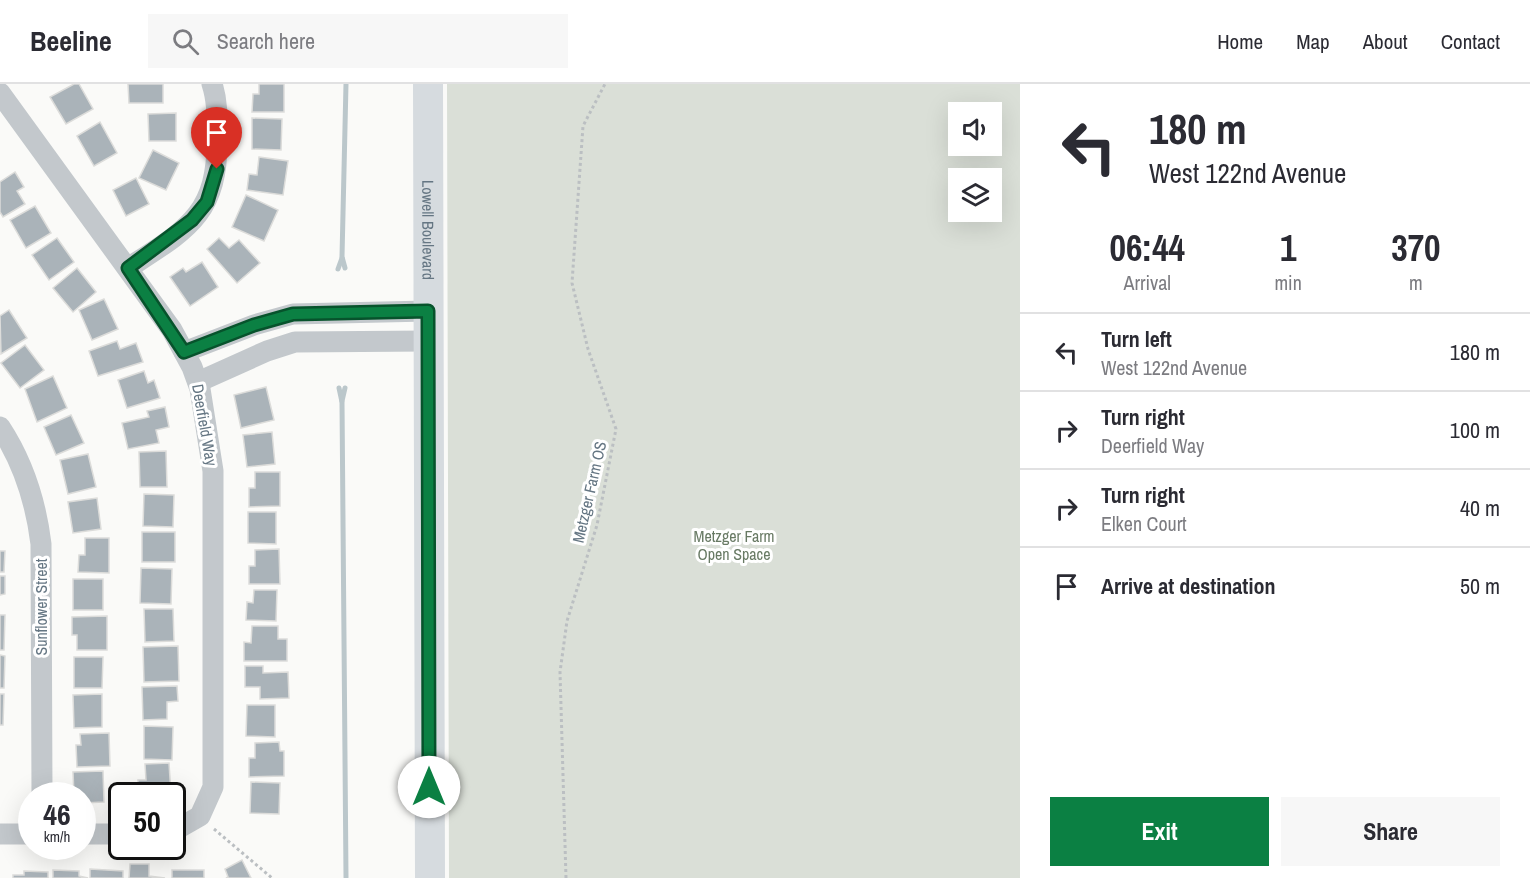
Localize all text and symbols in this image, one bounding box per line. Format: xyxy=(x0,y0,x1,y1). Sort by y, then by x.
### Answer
search box xyxy=(148,14,568,68)
text: Beeline xyxy=(30,22,112,60)
icon: search xyxy=(169,25,202,58)
text: Search here xyxy=(217,26,315,56)
text: Home xyxy=(1217,27,1263,56)
text: Map xyxy=(1296,27,1330,56)
text: About xyxy=(1363,27,1408,56)
text: Contact xyxy=(1441,27,1500,56)
text: 180 m xyxy=(1149,101,1247,157)
map controls xyxy=(948,102,1002,222)
button: sound xyxy=(948,102,1002,156)
pin xyxy=(191,107,242,169)
icon: left xyxy=(1050,108,1128,186)
icon: arrive xyxy=(200,116,233,149)
text: West 122nd Avenue xyxy=(1149,155,1346,191)
button: layers xyxy=(948,168,1002,222)
street label: Lowell Boulevard xyxy=(417,180,439,280)
text: 06:44 xyxy=(1109,224,1185,272)
text: 1 xyxy=(1280,224,1296,272)
text: 370 xyxy=(1391,224,1441,272)
text: Arrival xyxy=(1124,269,1171,296)
text: min xyxy=(1274,269,1302,296)
text: m xyxy=(1409,269,1423,296)
text: Turn left xyxy=(1101,324,1172,354)
icon: left xyxy=(1050,336,1083,369)
text: 180 m xyxy=(1450,337,1500,367)
text: West 122nd Avenue xyxy=(1101,354,1247,381)
street label: Deerfield Way xyxy=(187,382,223,468)
text: Turn right xyxy=(1101,402,1185,432)
icon: right xyxy=(1050,414,1083,447)
text: 100 m xyxy=(1450,415,1500,445)
text: Deerfield Way xyxy=(1101,432,1204,459)
street label: Metzger Farm OS xyxy=(567,439,611,545)
text: Turn right xyxy=(1101,480,1185,510)
icon: right xyxy=(1050,492,1083,525)
text: 40 m xyxy=(1460,493,1500,523)
text: Elken Court xyxy=(1101,510,1187,537)
park label: Metzger Farm Open Space xyxy=(693,525,775,565)
street label: Sunflower Street xyxy=(30,558,52,656)
icon: arrive xyxy=(1050,570,1083,603)
text: Arrive at destination xyxy=(1101,571,1275,601)
text: 50 m xyxy=(1460,571,1500,601)
position arrow xyxy=(397,755,461,819)
speed limit sign: 50 xyxy=(108,782,186,860)
text: 46 xyxy=(43,794,71,834)
button: Exit xyxy=(1050,797,1269,866)
button: Share xyxy=(1281,797,1500,866)
text: km/h xyxy=(44,826,70,847)

